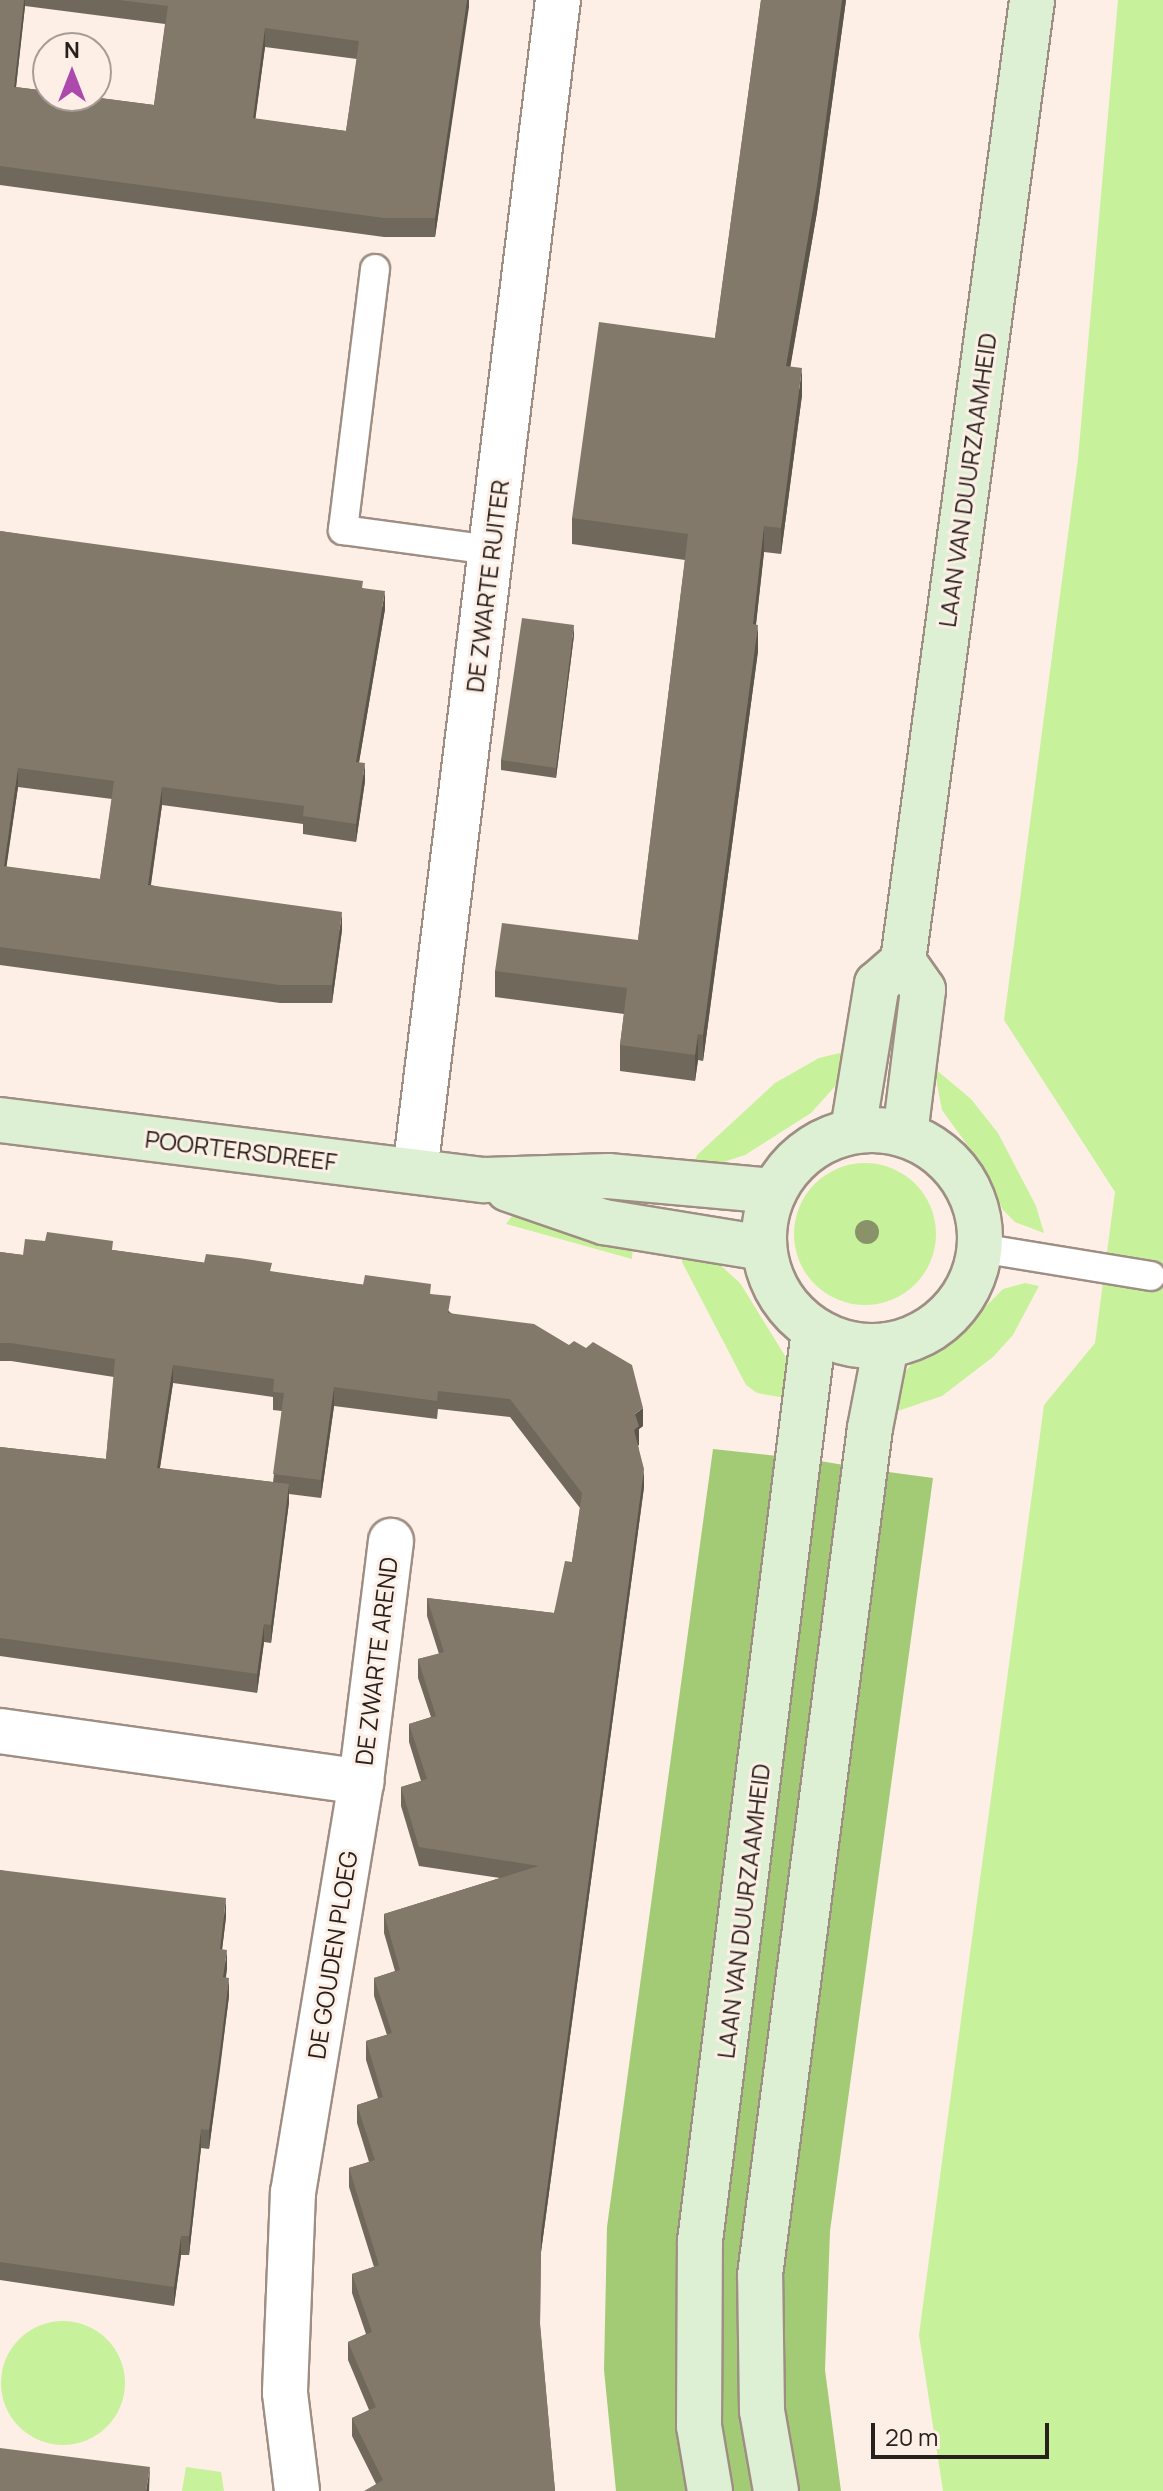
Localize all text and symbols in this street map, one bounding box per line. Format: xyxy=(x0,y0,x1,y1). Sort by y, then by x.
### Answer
north arrow xyxy=(32,32,112,112)
text: N xyxy=(64,35,80,65)
street label: LAAN VAN DUURZAAMHEID xyxy=(932,331,1002,629)
street label: DE ZWARTE RUITER xyxy=(460,478,514,694)
street label: POORTERSDREEF xyxy=(143,1124,339,1176)
street label: DE ZWARTE AREND xyxy=(349,1555,403,1767)
street label: LAAN VAN DUURZAAMHEID xyxy=(711,1762,775,2060)
street label: DE GOUDEN PLOEG xyxy=(301,1849,363,2061)
scale bar xyxy=(875,2407,1053,2457)
text: 20 m xyxy=(885,2420,938,2453)

